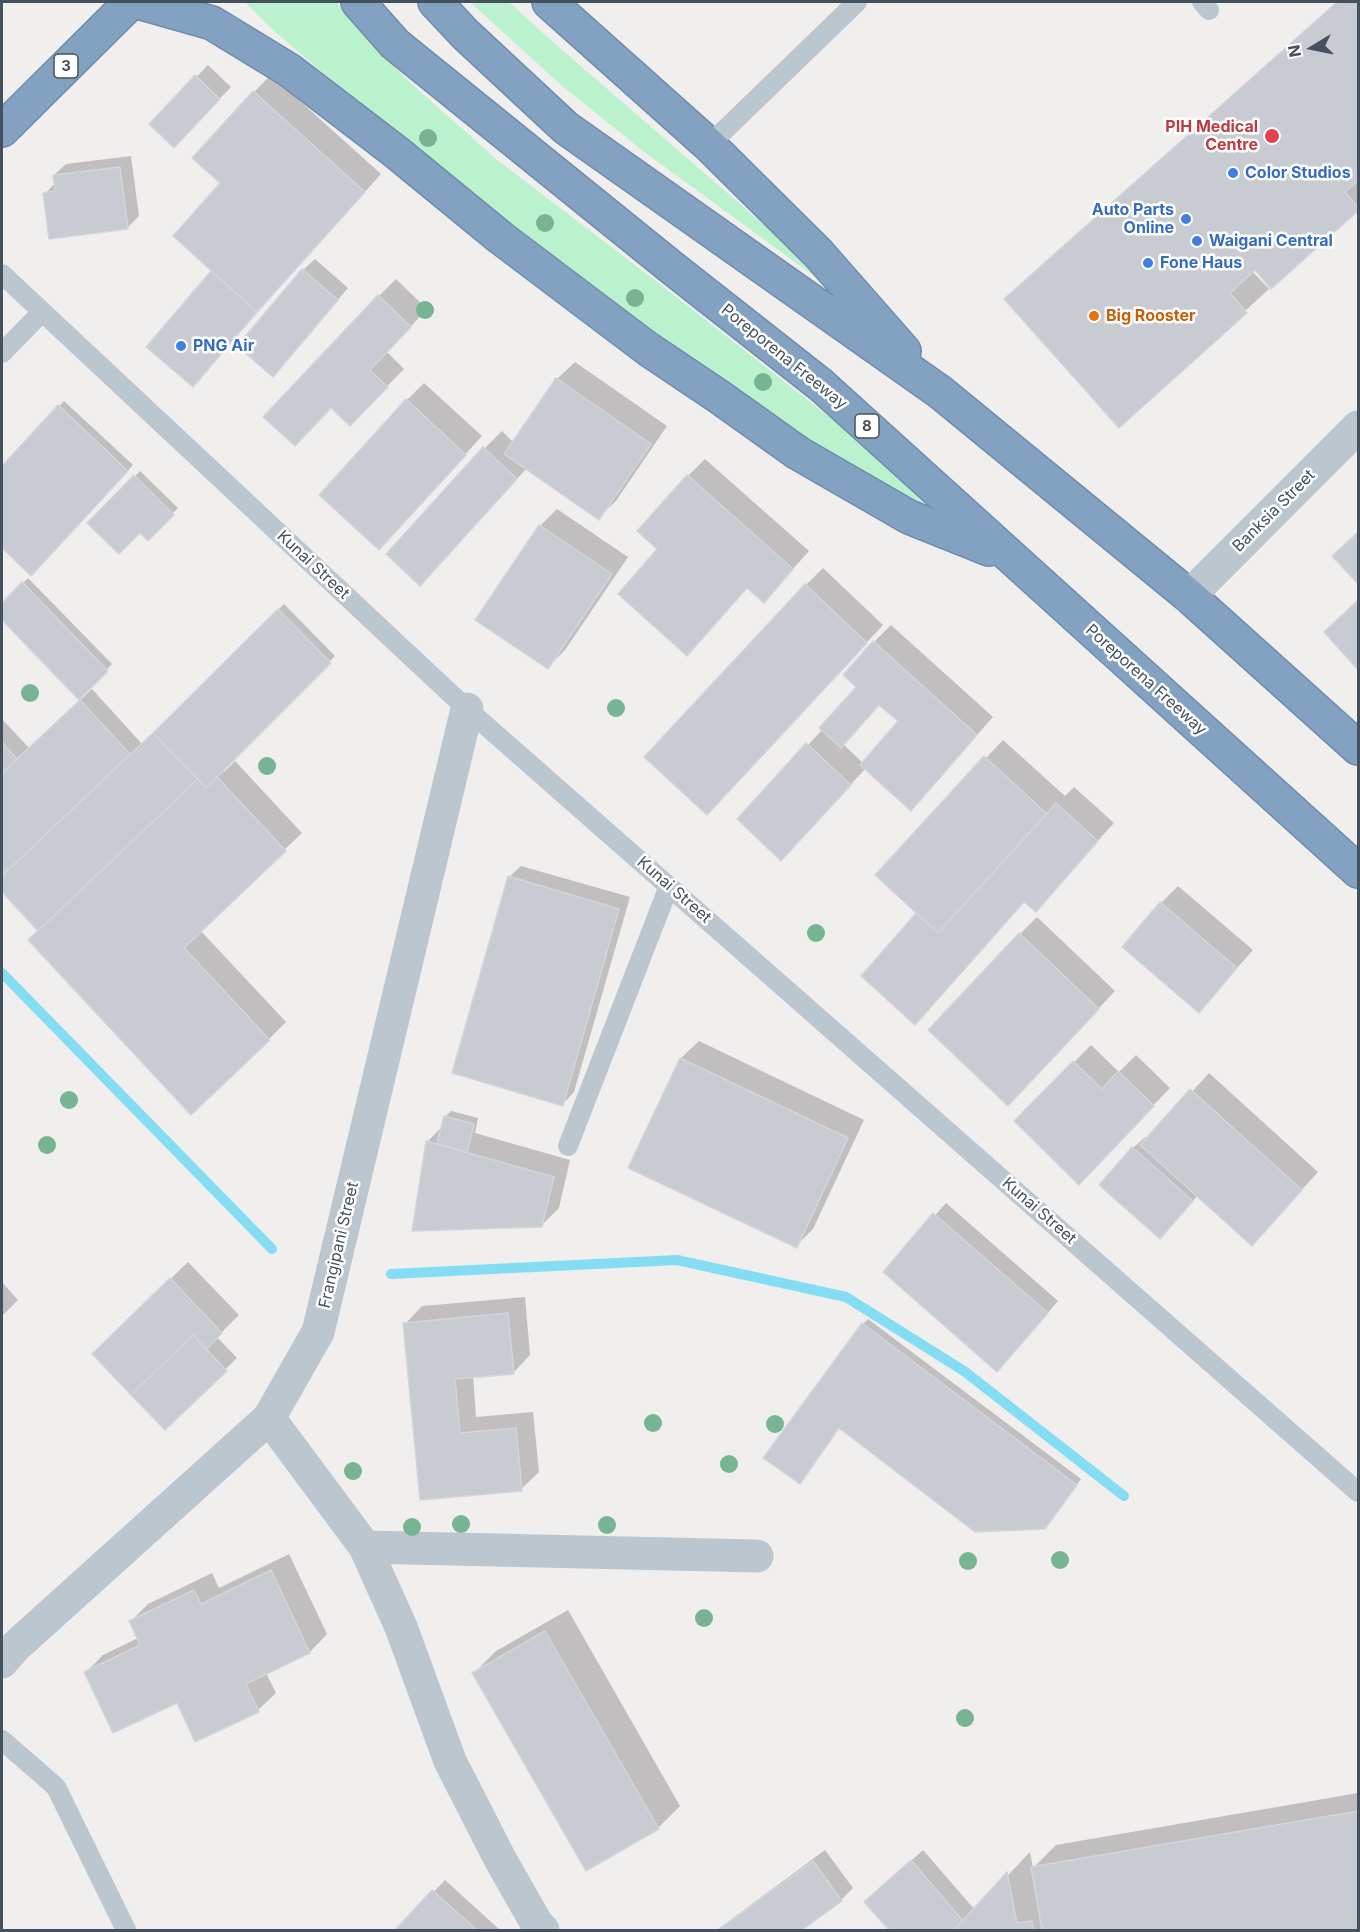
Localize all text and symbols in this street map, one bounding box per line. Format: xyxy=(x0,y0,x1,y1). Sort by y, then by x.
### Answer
north arrow xyxy=(1282,18,1342,78)
text: N xyxy=(1283,43,1305,59)
road number: 3 xyxy=(54,54,78,78)
place label: PIH Medical Centre xyxy=(1165,117,1258,155)
marker: PIH Medical Centre xyxy=(1263,127,1281,145)
place label: Color Studios xyxy=(1245,163,1351,183)
marker: Color Studios xyxy=(1226,166,1240,180)
place label: Auto Parts Online xyxy=(1092,200,1174,238)
marker: Auto Parts Online xyxy=(1179,212,1193,226)
place label: Waigani Central xyxy=(1209,231,1333,251)
marker: Waigani Central xyxy=(1190,234,1204,248)
place label: Fone Haus xyxy=(1160,253,1242,273)
marker: Fone Haus xyxy=(1141,256,1155,270)
street label: Poreporena Freeway xyxy=(717,300,851,414)
place label: Big Rooster xyxy=(1106,306,1195,326)
marker: Big Rooster xyxy=(1087,309,1101,323)
place label: PNG Air xyxy=(193,336,254,356)
marker: PNG Air xyxy=(174,339,188,353)
road number: 8 xyxy=(855,414,879,438)
street label: Banksia Street xyxy=(1229,466,1319,556)
street label: Kunai Street xyxy=(273,527,353,603)
street label: Poreporena Freeway xyxy=(1082,621,1210,739)
street label: Kunai Street xyxy=(633,853,715,927)
street label: Kunai Street xyxy=(998,1174,1080,1248)
street label: Frangipani Street xyxy=(315,1180,363,1310)

